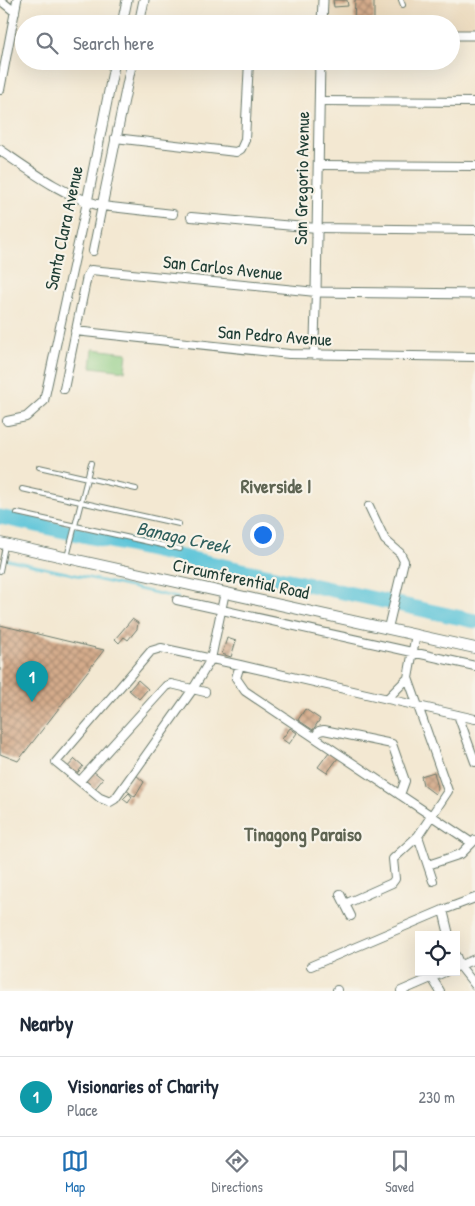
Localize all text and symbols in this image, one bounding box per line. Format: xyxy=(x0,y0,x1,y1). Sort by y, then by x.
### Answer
search box xyxy=(15,15,460,70)
icon: search xyxy=(33,29,61,57)
text: Search here xyxy=(73,30,154,56)
street label: San Gregorio Avenue xyxy=(288,111,315,245)
street label: Santa Clara Avenue xyxy=(38,164,89,292)
street label: San Carlos Avenue xyxy=(162,249,284,286)
street label: San Pedro Avenue xyxy=(217,319,333,352)
district label: Riverside I xyxy=(241,473,311,499)
water label: Banago Creek xyxy=(134,514,234,560)
your location xyxy=(250,522,276,548)
street label: Circumferential Road xyxy=(171,552,312,605)
pin: 1 xyxy=(16,661,48,702)
district label: Tinagong Paraiso xyxy=(243,821,362,848)
map controls xyxy=(415,931,460,976)
button: locate xyxy=(415,931,460,976)
text: Nearby xyxy=(20,1009,73,1038)
text: Visionaries of Charity xyxy=(67,1073,219,1099)
text: 1 xyxy=(33,1086,39,1108)
text: 230 m xyxy=(419,1086,455,1108)
text: Place xyxy=(67,1099,98,1121)
tab: Map xyxy=(61,1147,89,1196)
tab: Directions xyxy=(211,1147,263,1196)
tab: Saved xyxy=(385,1147,414,1196)

